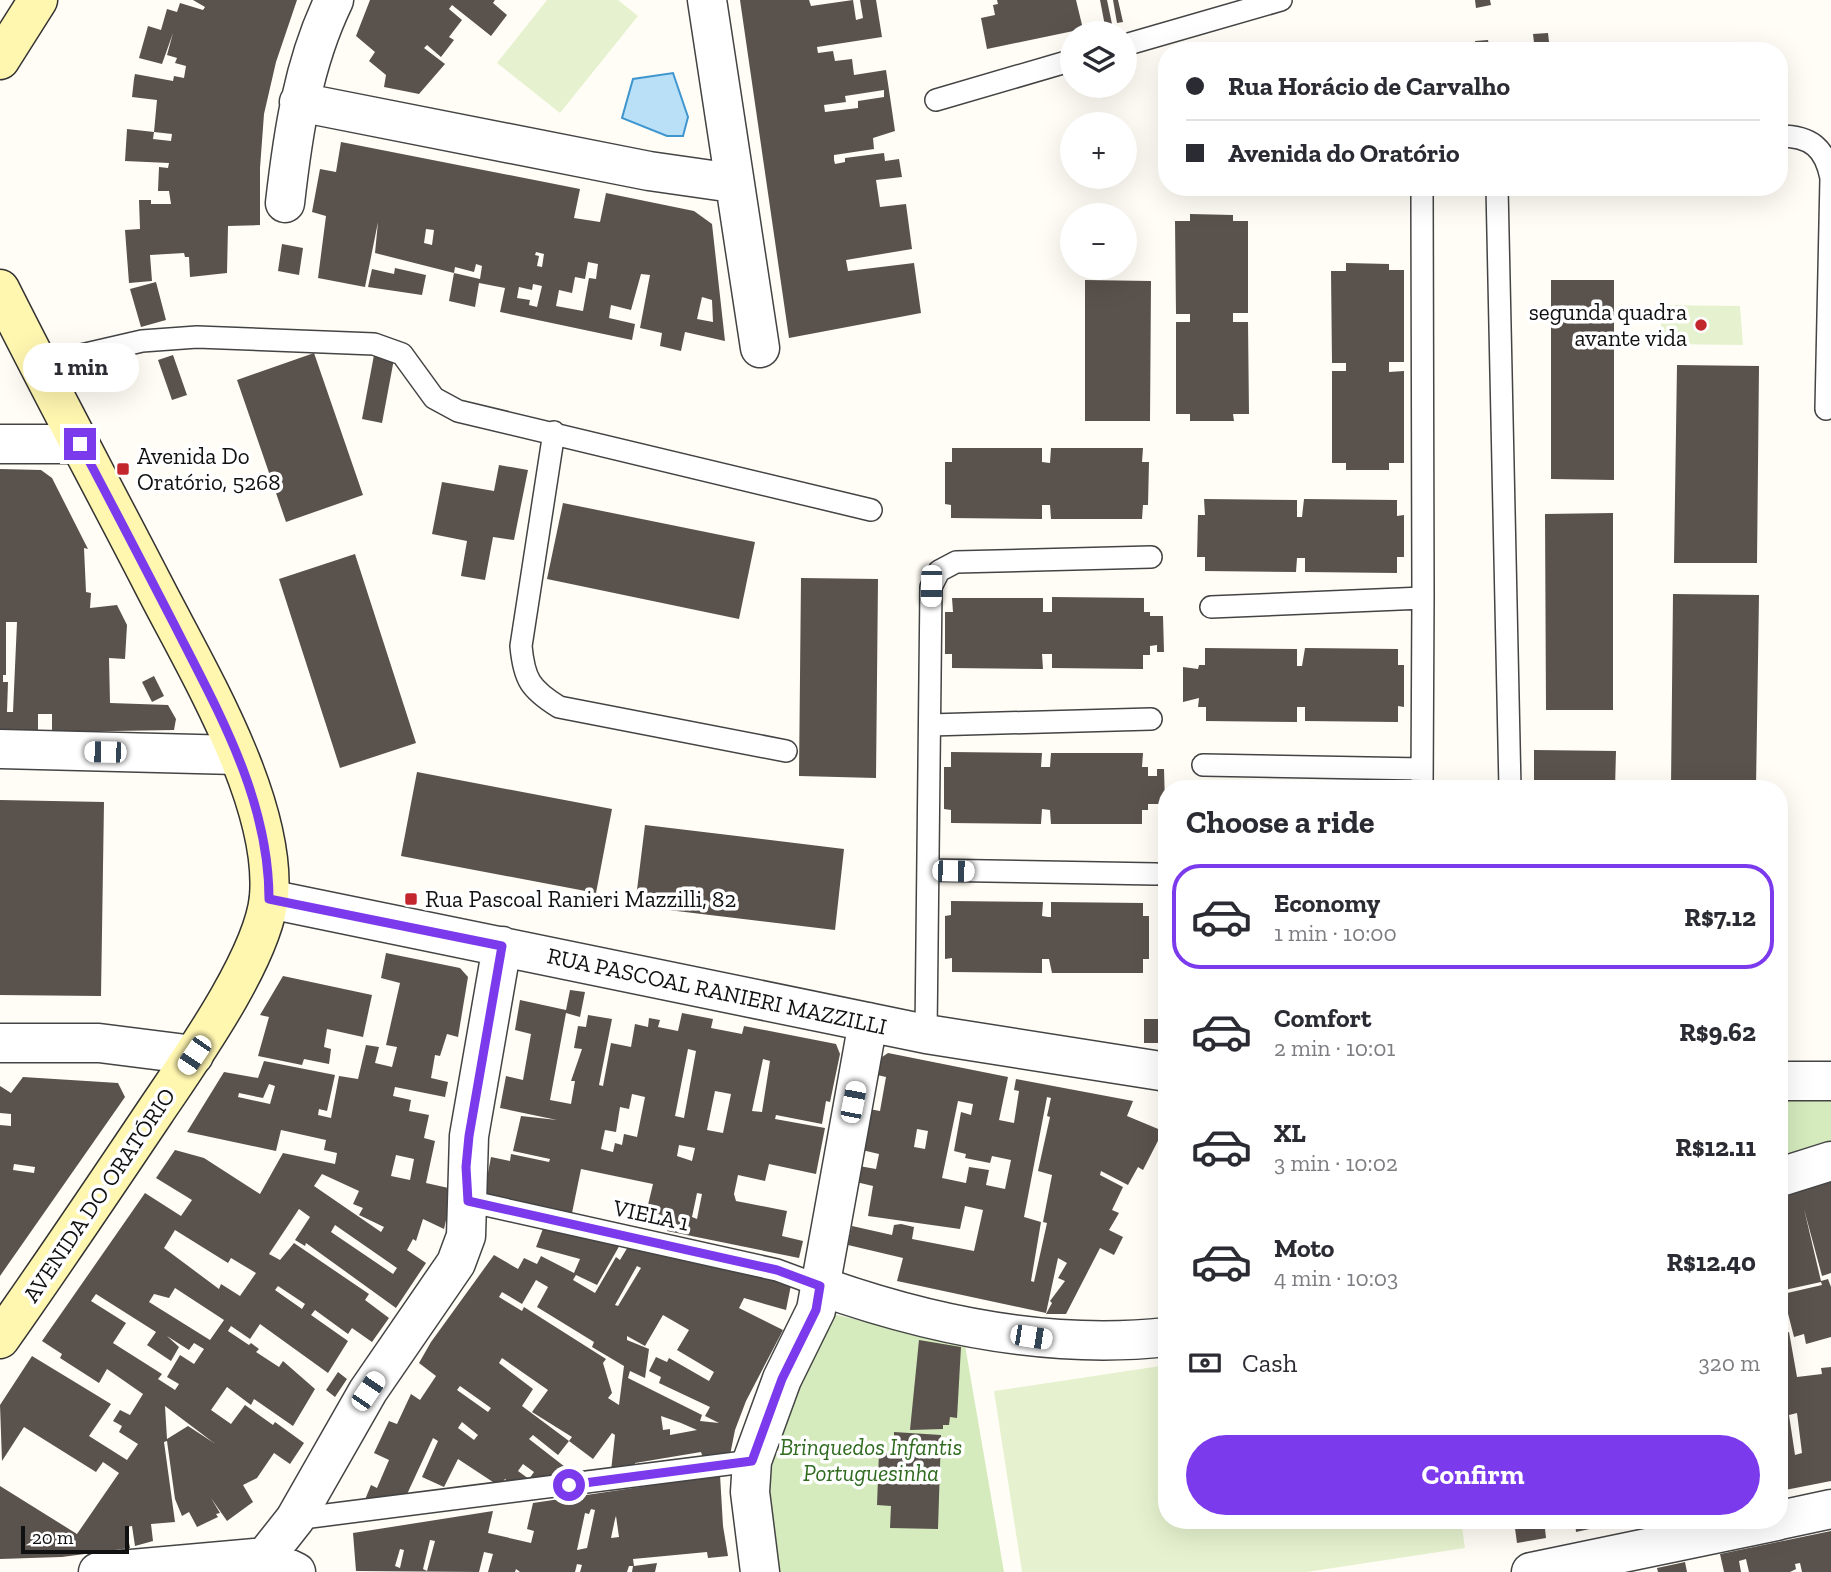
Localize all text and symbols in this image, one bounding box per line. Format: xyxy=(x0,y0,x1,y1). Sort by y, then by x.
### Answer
map controls xyxy=(1060,21,1137,280)
button: layers xyxy=(1060,21,1137,98)
text: Rua Horácio de Carvalho xyxy=(1228,70,1510,102)
button: + xyxy=(1060,112,1137,189)
text: Avenida do Oratório xyxy=(1228,137,1460,169)
button: − xyxy=(1060,203,1137,280)
place label: segunda quadra avante vida xyxy=(1529,298,1687,352)
marker: segunda quadra avante vida xyxy=(1693,317,1709,333)
callout: 1 min xyxy=(22,342,138,392)
text: 1 min xyxy=(54,353,108,381)
route end xyxy=(64,428,96,460)
place label: Avenida Do Oratório, 5268 xyxy=(137,442,281,496)
marker: Avenida Do Oratório, 5268 xyxy=(115,461,131,477)
car xyxy=(921,565,942,607)
car xyxy=(84,741,127,763)
text: Choose a ride xyxy=(1186,803,1374,841)
car xyxy=(932,860,975,882)
place label: Rua Pascoal Ranieri Mazzilli, 82 xyxy=(425,885,736,913)
icon: car xyxy=(1190,885,1253,948)
text: Economy xyxy=(1274,887,1380,919)
marker: Rua Pascoal Ranieri Mazzilli, 82 xyxy=(403,891,419,907)
text: R$7.12 xyxy=(1684,901,1756,933)
text: 1 min · 10:00 xyxy=(1274,919,1397,947)
street label: RUA PASCOAL RANIERI MAZZILLI xyxy=(545,941,889,1041)
icon: car xyxy=(1190,1000,1253,1063)
text: Comfort xyxy=(1274,1002,1371,1034)
text: R$9.62 xyxy=(1679,1016,1756,1048)
car xyxy=(174,1032,215,1078)
text: 2 min · 10:01 xyxy=(1274,1034,1395,1062)
car xyxy=(839,1079,868,1125)
street label: AVENIDA DO ORATÓRIO xyxy=(17,1083,181,1307)
icon: car xyxy=(1190,1115,1253,1178)
text: XL xyxy=(1274,1117,1306,1149)
text: R$12.11 xyxy=(1675,1131,1756,1163)
text: 3 min · 10:02 xyxy=(1274,1149,1398,1177)
street label: VIELA 1 xyxy=(610,1193,692,1237)
icon: car xyxy=(1190,1230,1253,1293)
text: Moto xyxy=(1274,1232,1334,1264)
text: R$12.40 xyxy=(1666,1246,1756,1278)
text: 4 min · 10:03 xyxy=(1274,1264,1398,1292)
car xyxy=(1009,1323,1054,1351)
icon: cash xyxy=(1186,1344,1224,1382)
text: Cash xyxy=(1242,1347,1297,1379)
text: 320 m xyxy=(1699,1349,1760,1377)
car xyxy=(348,1368,389,1414)
park label: Brinquedos Infantis Portuguesinha xyxy=(780,1433,962,1487)
button: Confirm xyxy=(1186,1435,1760,1515)
route start xyxy=(553,1469,585,1501)
scale bar xyxy=(21,1523,130,1555)
text: 20 m xyxy=(32,1526,73,1549)

